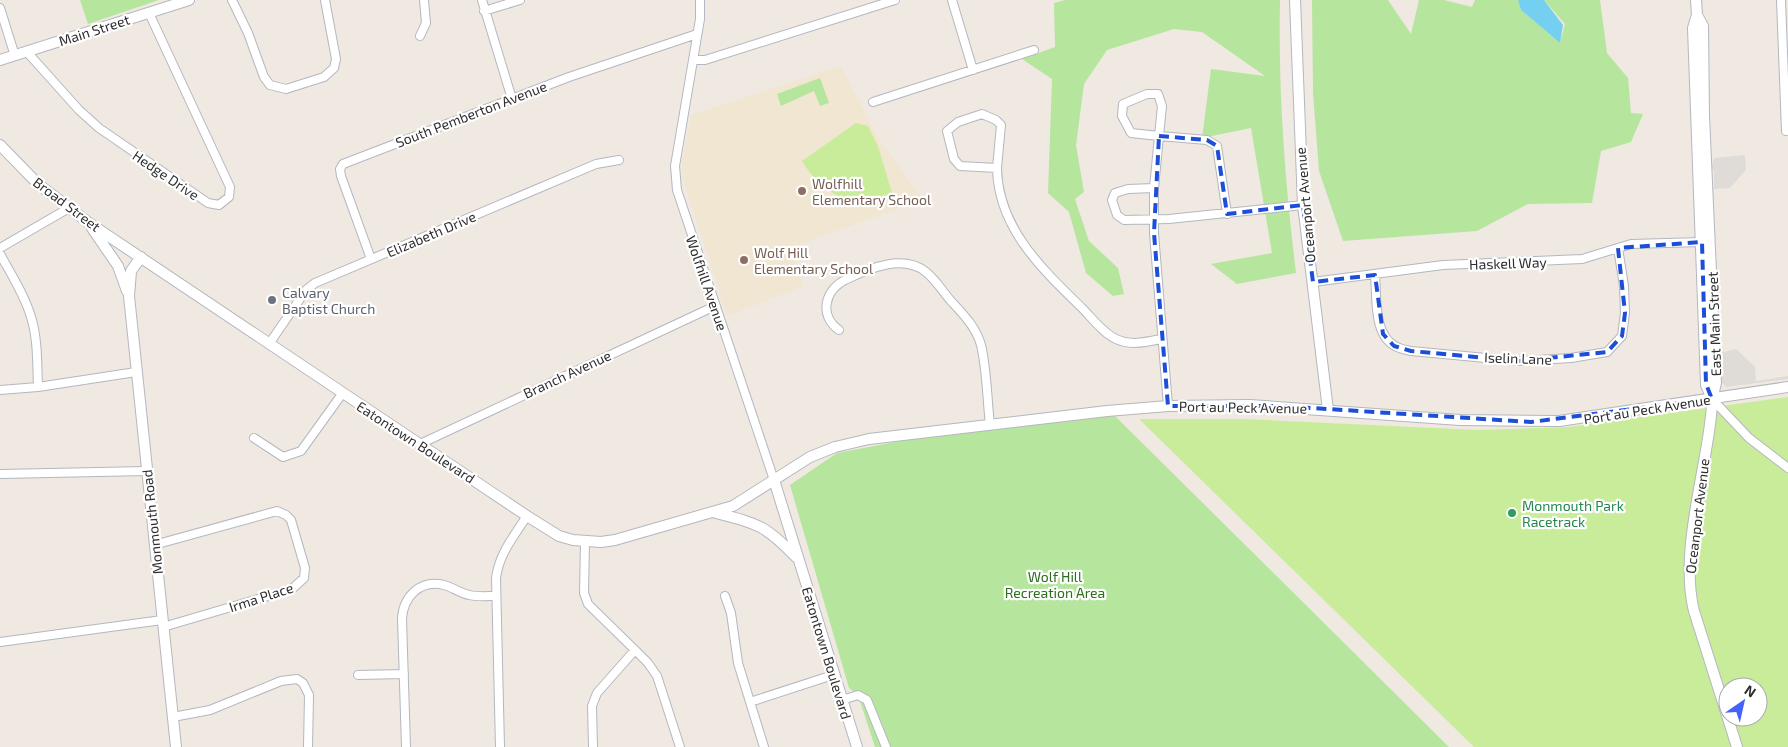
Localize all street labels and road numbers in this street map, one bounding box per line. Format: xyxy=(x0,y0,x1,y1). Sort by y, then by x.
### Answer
street label: Main Street xyxy=(56,11,132,49)
street label: South Pemberton Avenue xyxy=(393,77,549,151)
street label: Oceanport Avenue xyxy=(1291,146,1319,264)
street label: Hedge Drive xyxy=(130,147,202,203)
street label: Broad Street xyxy=(30,173,104,235)
street label: Elizabeth Drive xyxy=(384,207,478,261)
street label: Wolfhill Avenue xyxy=(683,233,731,333)
street label: Haskell Way xyxy=(1469,253,1548,273)
street label: East Main Street xyxy=(1704,271,1724,377)
street label: Branch Avenue xyxy=(520,346,614,402)
street label: Iselin Lane xyxy=(1484,348,1552,368)
street label: Port au Peck Avenue xyxy=(1582,391,1712,427)
street label: Eatontown Boulevard xyxy=(354,397,478,487)
street label: Port au Peck Avenue xyxy=(1179,397,1307,417)
street label: Oceanport Avenue xyxy=(1681,457,1713,575)
street label: Monmouth Road xyxy=(138,469,166,575)
street label: Irma Place xyxy=(227,579,295,615)
street label: Eatontown Boulevard xyxy=(799,585,855,721)

